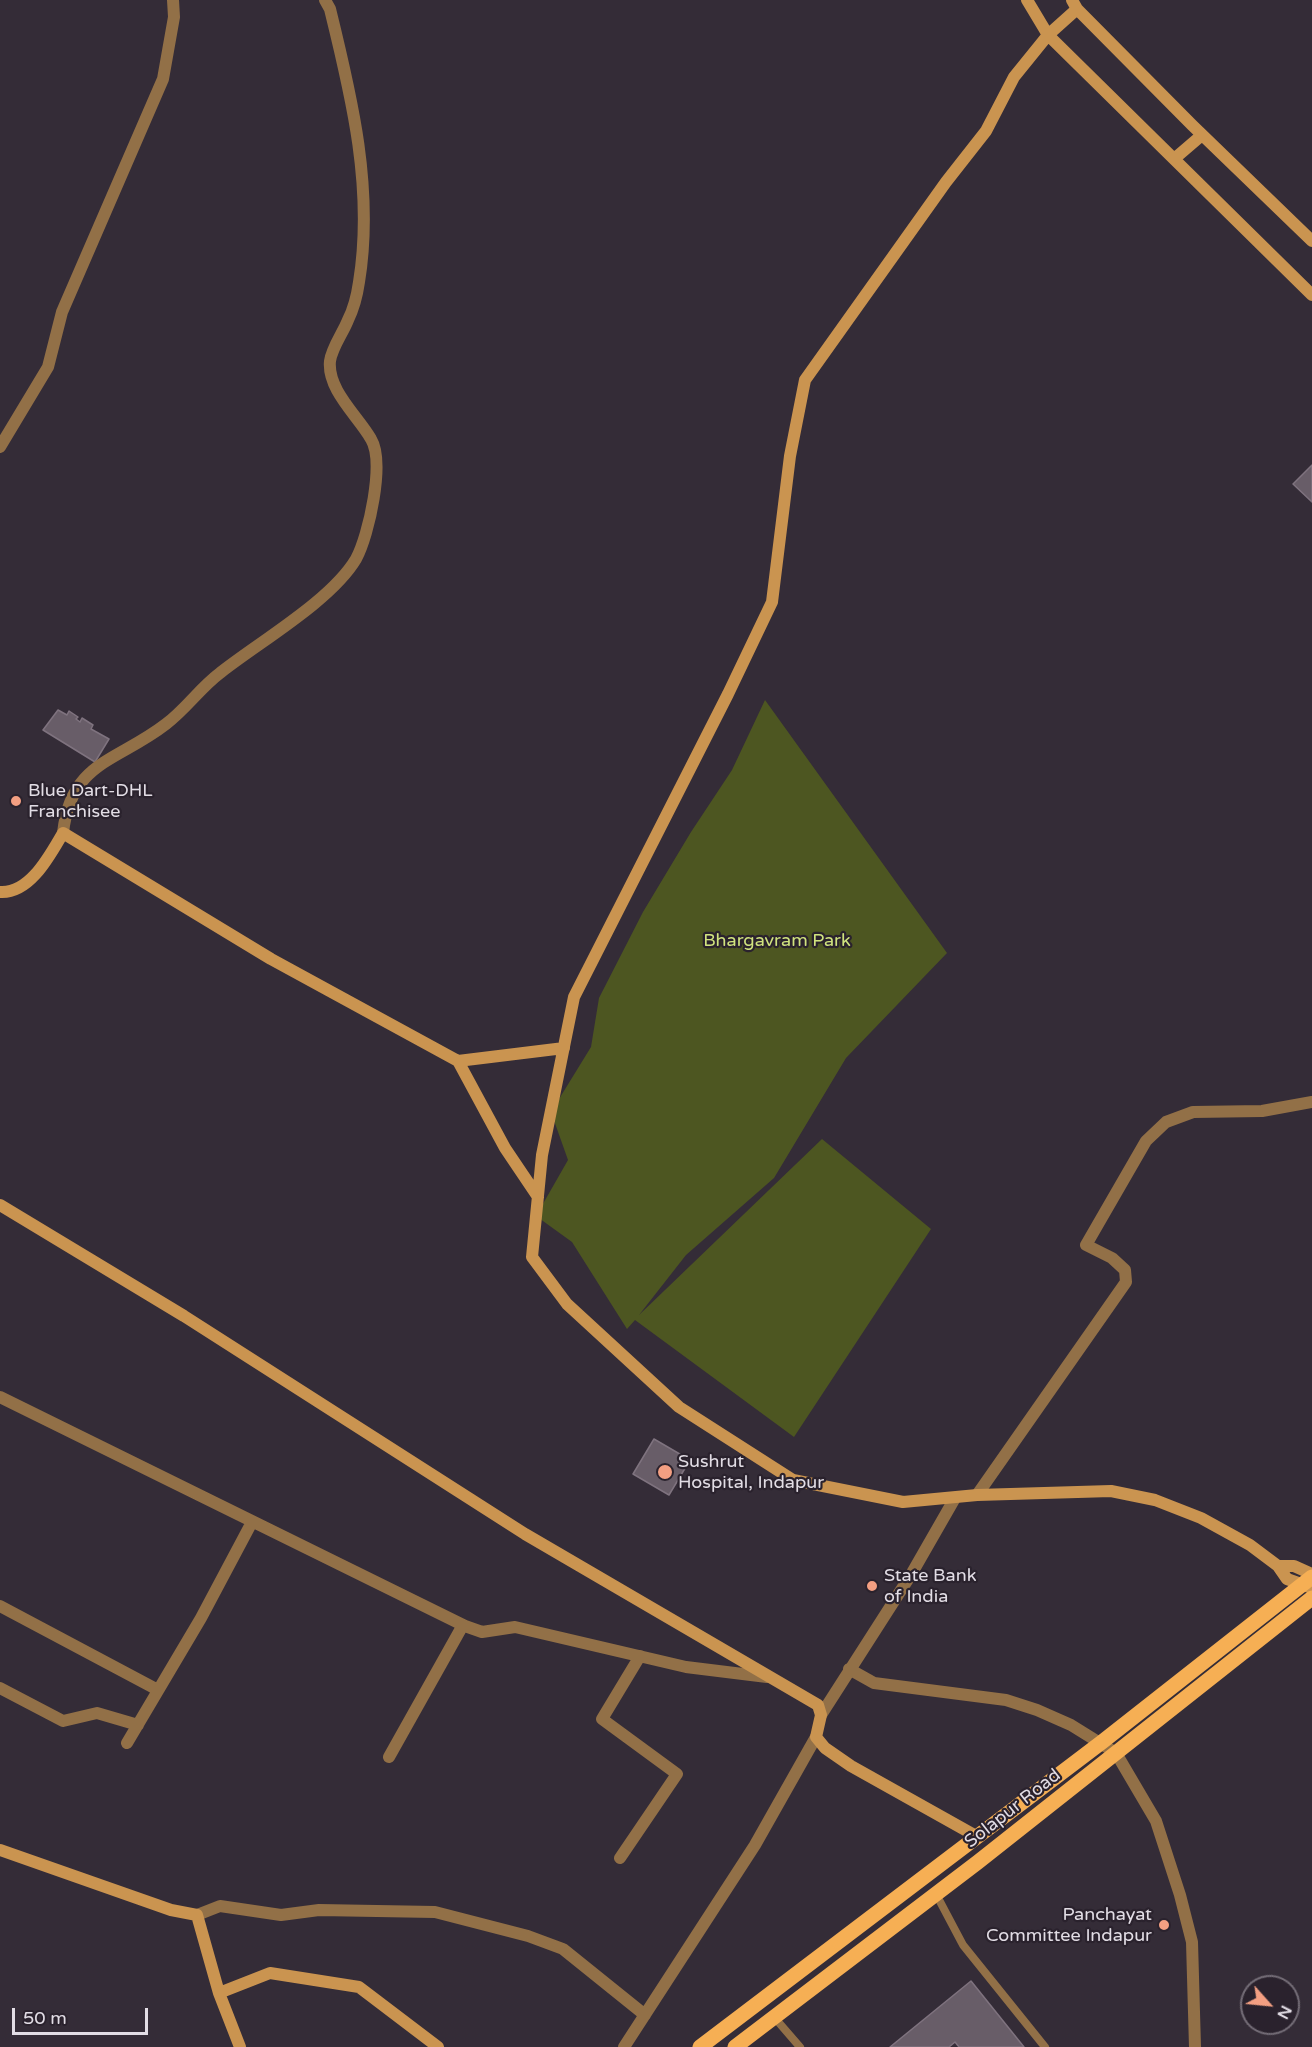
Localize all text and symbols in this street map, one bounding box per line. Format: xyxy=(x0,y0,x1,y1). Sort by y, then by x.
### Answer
place label: Blue Dart-DHL Franchisee xyxy=(28,780,153,822)
marker: Blue Dart-DHL Franchisee xyxy=(9,794,23,808)
park label: Bhargavram Park xyxy=(703,930,851,952)
place label: Sushrut Hospital, Indapur xyxy=(678,1451,824,1494)
marker: Sushrut Hospital, Indapur xyxy=(656,1463,674,1481)
place label: State Bank of India xyxy=(884,1565,976,1608)
marker: State Bank of India xyxy=(865,1579,879,1593)
street label: Solapur Road xyxy=(961,1765,1065,1853)
place label: Panchayat Committee Indapur xyxy=(986,1904,1152,1946)
marker: Panchayat Committee Indapur xyxy=(1157,1918,1171,1932)
north arrow xyxy=(1240,1975,1300,2035)
scale bar xyxy=(15,1996,152,2034)
text: N xyxy=(1272,2002,1296,2023)
text: 50 m xyxy=(23,2007,67,2029)

